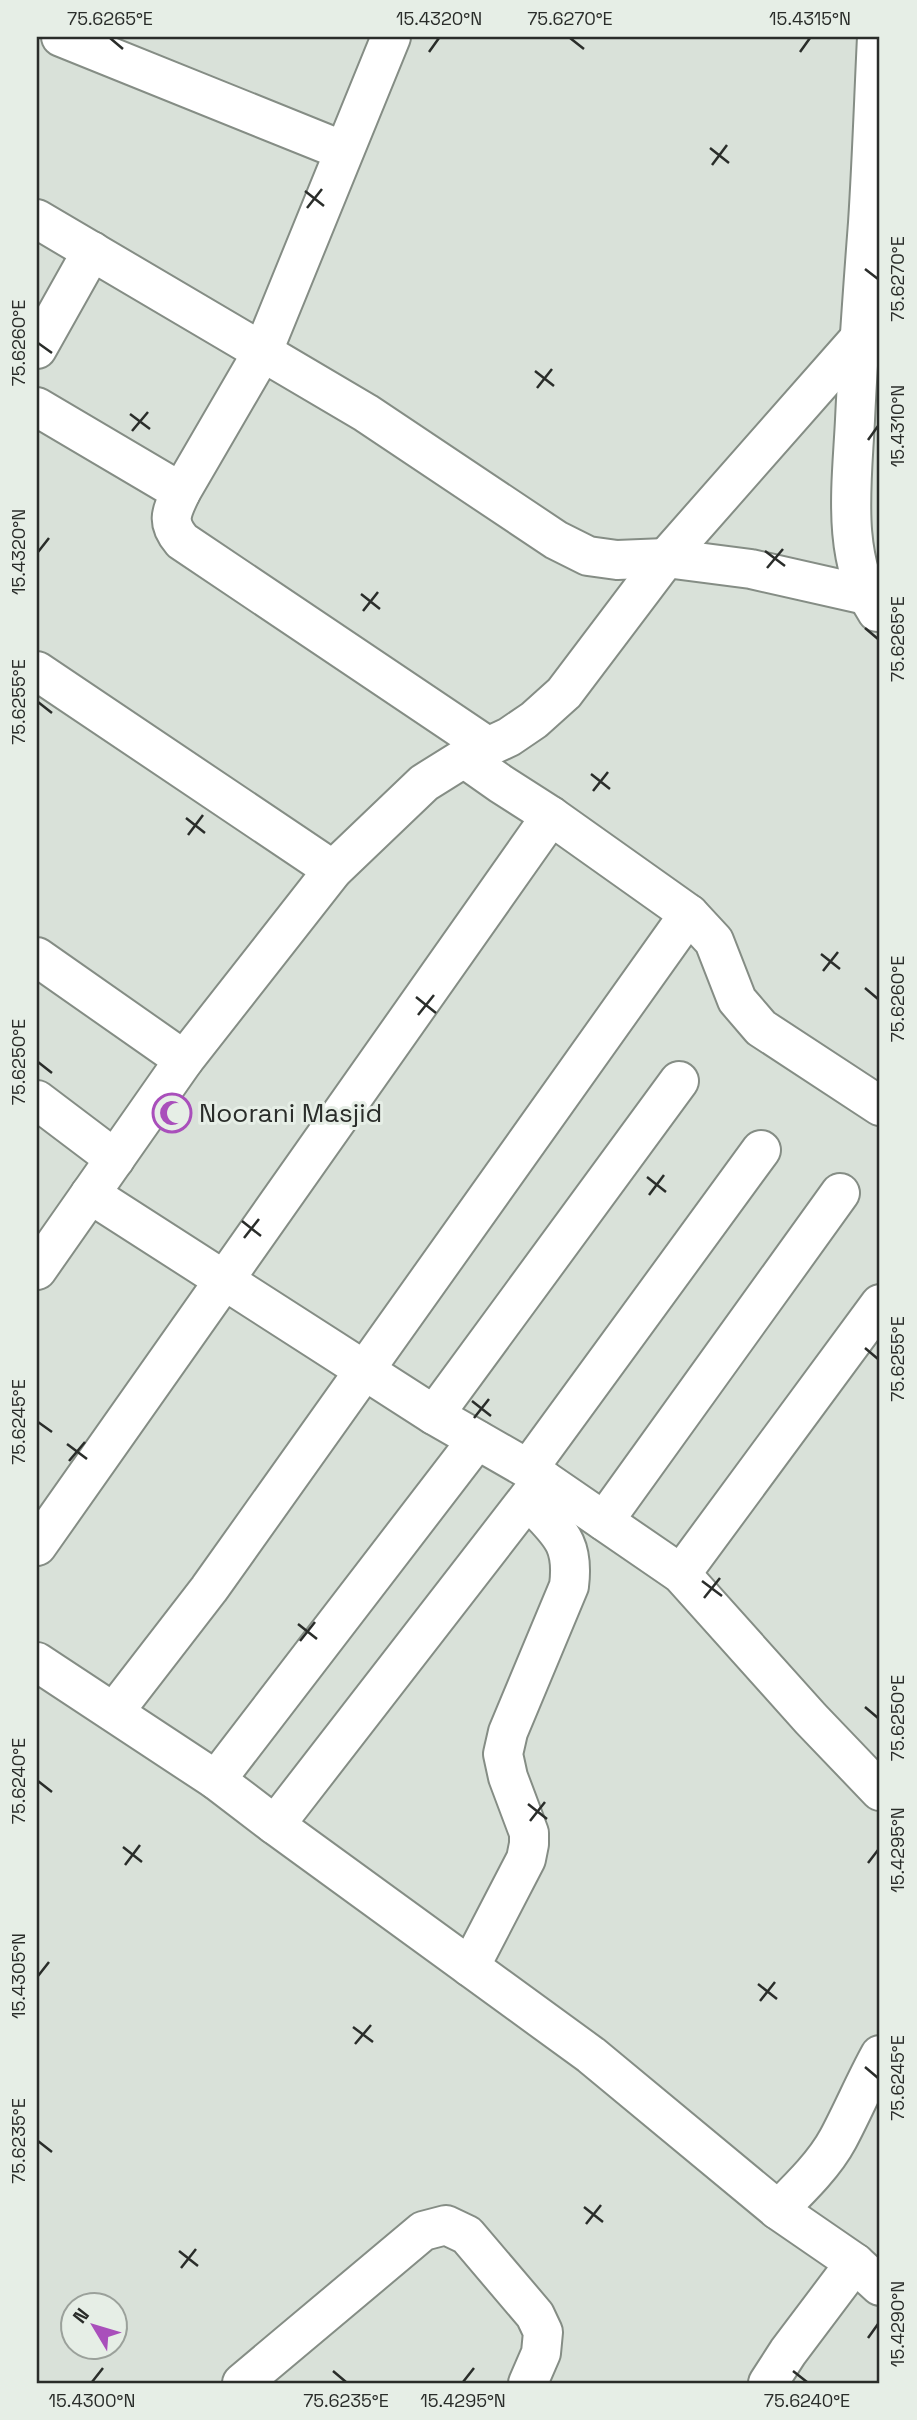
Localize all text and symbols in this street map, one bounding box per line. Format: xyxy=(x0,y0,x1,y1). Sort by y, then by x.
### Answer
text: 75.6265°E xyxy=(67,7,153,30)
text: 15.4320°N xyxy=(396,7,482,30)
text: 75.6270°E xyxy=(527,7,613,30)
text: 15.4315°N xyxy=(769,7,851,30)
text: 75.6270°E xyxy=(886,236,909,322)
text: 75.6260°E xyxy=(7,300,30,386)
text: 15.4310°N xyxy=(886,385,909,467)
text: 15.4320°N xyxy=(7,509,30,595)
text: 75.6265°E xyxy=(886,596,909,682)
text: 75.6255°E xyxy=(7,659,30,745)
text: 75.6260°E xyxy=(886,956,909,1042)
text: 75.6250°E xyxy=(7,1019,30,1105)
mosque icon: Noorani Masjid xyxy=(151,1092,193,1134)
place label: Noorani Masjid xyxy=(199,1096,382,1130)
text: 75.6255°E xyxy=(886,1316,909,1402)
text: 75.6245°E xyxy=(7,1379,30,1465)
text: 75.6250°E xyxy=(886,1675,909,1761)
text: 75.6240°E xyxy=(7,1738,30,1824)
text: 15.4295°N xyxy=(886,1807,909,1893)
text: 15.4305°N xyxy=(7,1933,30,2019)
text: 75.6245°E xyxy=(886,2035,909,2121)
text: 75.6235°E xyxy=(7,2098,30,2184)
text: 15.4290°N xyxy=(886,2281,909,2367)
north arrow xyxy=(60,2290,130,2360)
text: N xyxy=(67,2303,95,2329)
text: 15.4300°N xyxy=(49,2389,135,2412)
text: 75.6235°E xyxy=(303,2389,389,2412)
text: 15.4295°N xyxy=(420,2389,506,2412)
text: 75.6240°E xyxy=(764,2389,850,2412)

